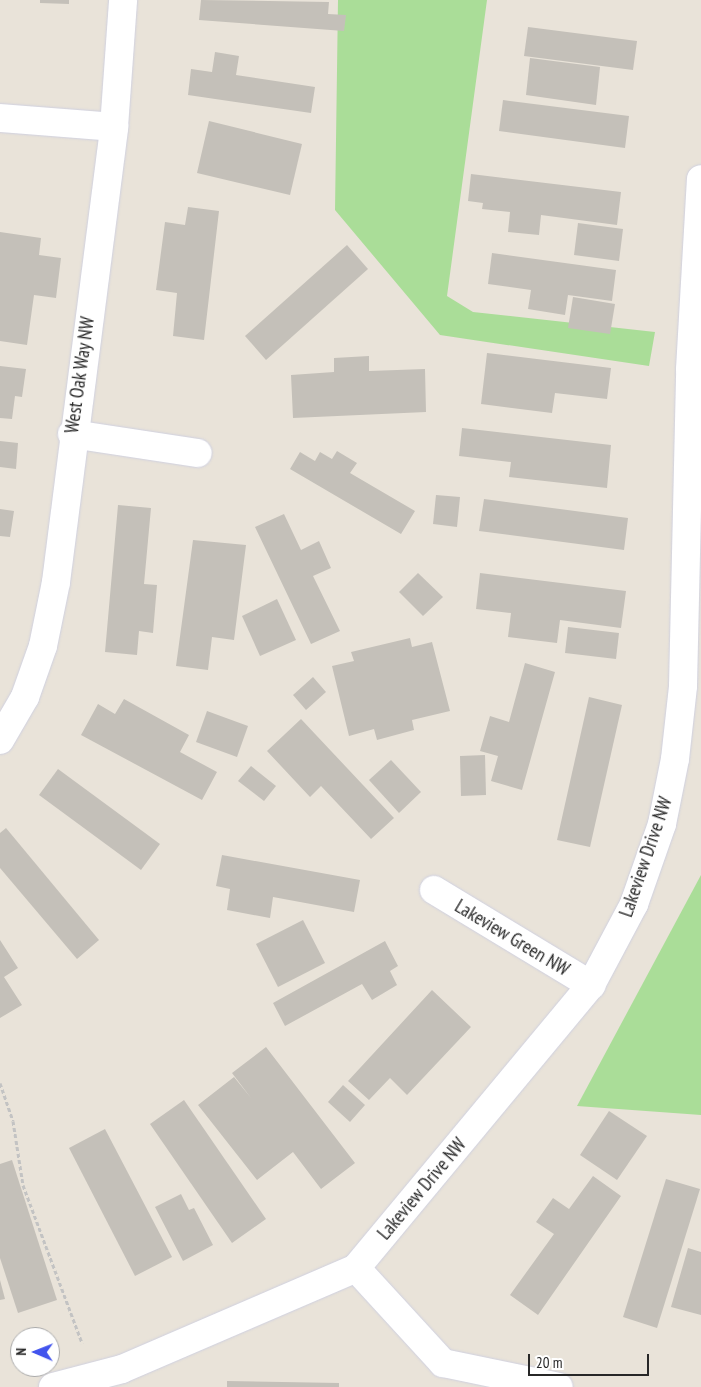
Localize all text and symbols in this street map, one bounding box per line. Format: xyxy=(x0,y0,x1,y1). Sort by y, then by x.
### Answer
street label: West Oak Way NW xyxy=(60,315,100,435)
street label: Lakeview Drive NW xyxy=(615,794,677,920)
street label: Lakeview Green NW xyxy=(450,895,574,981)
street label: Lakeview Drive NW xyxy=(373,1133,471,1245)
north arrow xyxy=(10,1327,60,1377)
scale bar xyxy=(531,1344,652,1376)
text: N xyxy=(12,1348,30,1356)
text: 20 m xyxy=(536,1353,562,1372)

